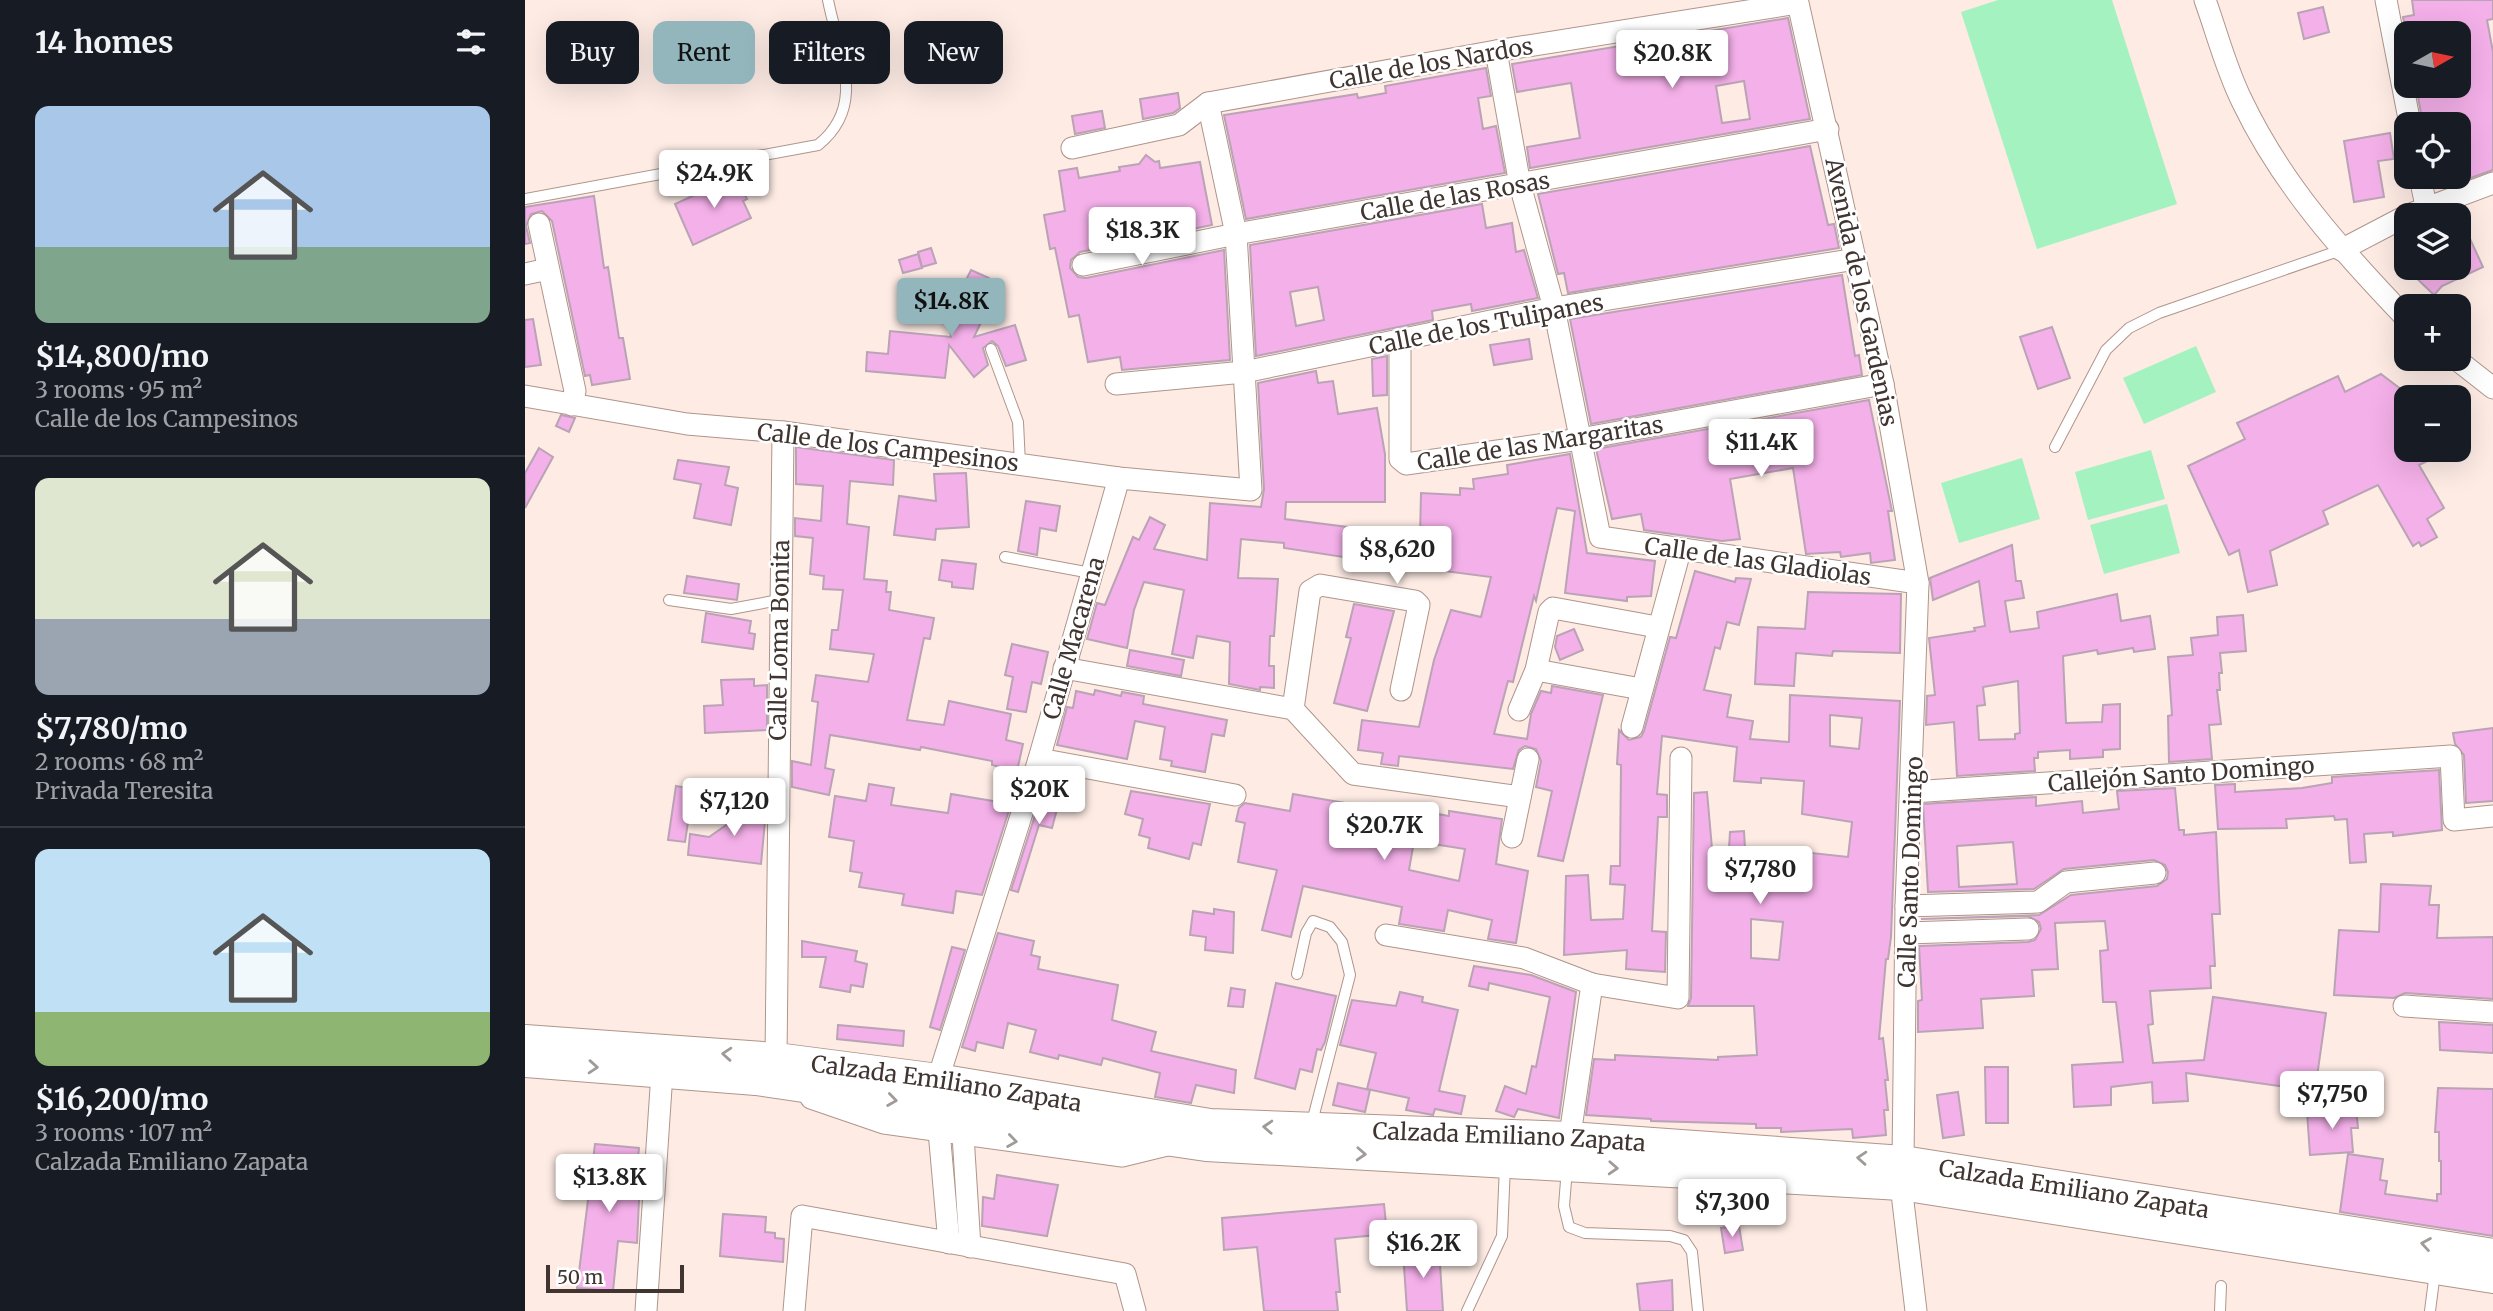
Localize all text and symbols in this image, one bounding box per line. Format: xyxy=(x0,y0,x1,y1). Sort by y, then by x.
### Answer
chip: Buy xyxy=(546,21,639,84)
chip: Rent xyxy=(653,21,755,84)
chip: Filters xyxy=(769,21,890,84)
chip: New xyxy=(904,21,1003,84)
north arrow xyxy=(2394,21,2471,98)
map controls xyxy=(2394,21,2471,462)
text: 14 homes xyxy=(35,23,173,61)
icon: filters xyxy=(452,23,490,61)
street label: Calle de los Nardos xyxy=(1327,31,1535,95)
pin: $20.8K xyxy=(1615,31,1729,90)
text: $20.8K xyxy=(1632,38,1712,67)
button: locate xyxy=(2394,112,2471,189)
pin: $24.9K xyxy=(657,150,771,210)
icon: home xyxy=(200,152,326,278)
street label: Avenida de los Gardenias xyxy=(1819,154,1905,429)
text: $24.9K xyxy=(675,158,753,187)
street label: Calle de las Rosas xyxy=(1358,165,1552,227)
button: layers xyxy=(2394,203,2471,280)
pin: $18.3K xyxy=(1085,208,1199,267)
text: $18.3K xyxy=(1105,215,1179,244)
pin: $14.8K xyxy=(894,278,1008,338)
text: $14.8K xyxy=(913,286,989,315)
street label: Calle de los Tulipanes xyxy=(1366,287,1606,361)
button: + xyxy=(2394,294,2471,371)
text: $14,800/mo xyxy=(35,337,209,375)
text: 3 rooms · 95 m² xyxy=(35,375,202,404)
button: − xyxy=(2394,385,2471,462)
text: Calle de los Campesinos xyxy=(35,404,298,433)
street label: Calle de las Margaritas xyxy=(1415,409,1665,477)
street label: Calle de los Campesinos xyxy=(756,417,1020,477)
pin: $11.4K xyxy=(1704,420,1818,479)
text: $11.4K xyxy=(1725,427,1797,456)
icon: home xyxy=(200,524,326,650)
pin: $8,620 xyxy=(1340,526,1454,586)
street label: Calle de las Gladiolas xyxy=(1643,531,1873,591)
text: $8,620 xyxy=(1358,534,1436,563)
street label: Calle Loma Bonita xyxy=(763,539,795,741)
street label: Calle Macarena xyxy=(1036,553,1110,723)
text: $7,780/mo xyxy=(35,709,187,747)
text: 2 rooms · 68 m² xyxy=(35,747,203,776)
street label: Callejón Santo Domingo xyxy=(2047,750,2315,798)
street label: Calle Santo Domingo xyxy=(1891,756,1929,988)
pin: $20K xyxy=(998,766,1080,826)
text: $20K xyxy=(1009,774,1069,803)
text: Privada Teresita xyxy=(35,776,213,805)
pin: $7,120 xyxy=(677,778,791,838)
text: $7,120 xyxy=(699,786,769,815)
pin: $20.7K xyxy=(1327,802,1441,862)
text: $20.7K xyxy=(1345,810,1423,839)
pin: $7,780 xyxy=(1703,846,1817,906)
text: $7,780 xyxy=(1724,854,1796,883)
icon: home xyxy=(200,895,326,1021)
one-way arrow xyxy=(721,1047,732,1062)
street label: Calzada Emiliano Zapata xyxy=(809,1048,1084,1117)
one-way arrow xyxy=(588,1059,599,1074)
pin: $7,750 xyxy=(2275,1072,2389,1131)
text: $7,750 xyxy=(2296,1079,2368,1108)
text: $16,200/mo xyxy=(35,1080,208,1118)
one-way arrow xyxy=(886,1092,898,1107)
street label: Calzada Emiliano Zapata xyxy=(1372,1115,1647,1157)
text: 3 rooms · 107 m² xyxy=(35,1118,212,1147)
one-way arrow xyxy=(1262,1119,1273,1134)
one-way arrow xyxy=(1006,1134,1018,1149)
text: Calzada Emiliano Zapata xyxy=(35,1147,308,1176)
one-way arrow xyxy=(1356,1147,1367,1162)
one-way arrow xyxy=(1856,1151,1867,1166)
street label: Calzada Emiliano Zapata xyxy=(1937,1152,2211,1224)
pin: $13.8K xyxy=(552,1154,666,1214)
one-way arrow xyxy=(1607,1160,1618,1175)
text: $13.8K xyxy=(572,1162,646,1191)
pin: $7,300 xyxy=(1675,1180,1789,1239)
text: $7,300 xyxy=(1694,1187,1770,1216)
pin: $16.2K xyxy=(1366,1220,1480,1280)
text: $16.2K xyxy=(1385,1228,1461,1257)
one-way arrow xyxy=(2420,1237,2431,1252)
scale bar xyxy=(546,1262,684,1294)
text: 50 m xyxy=(557,1265,603,1289)

